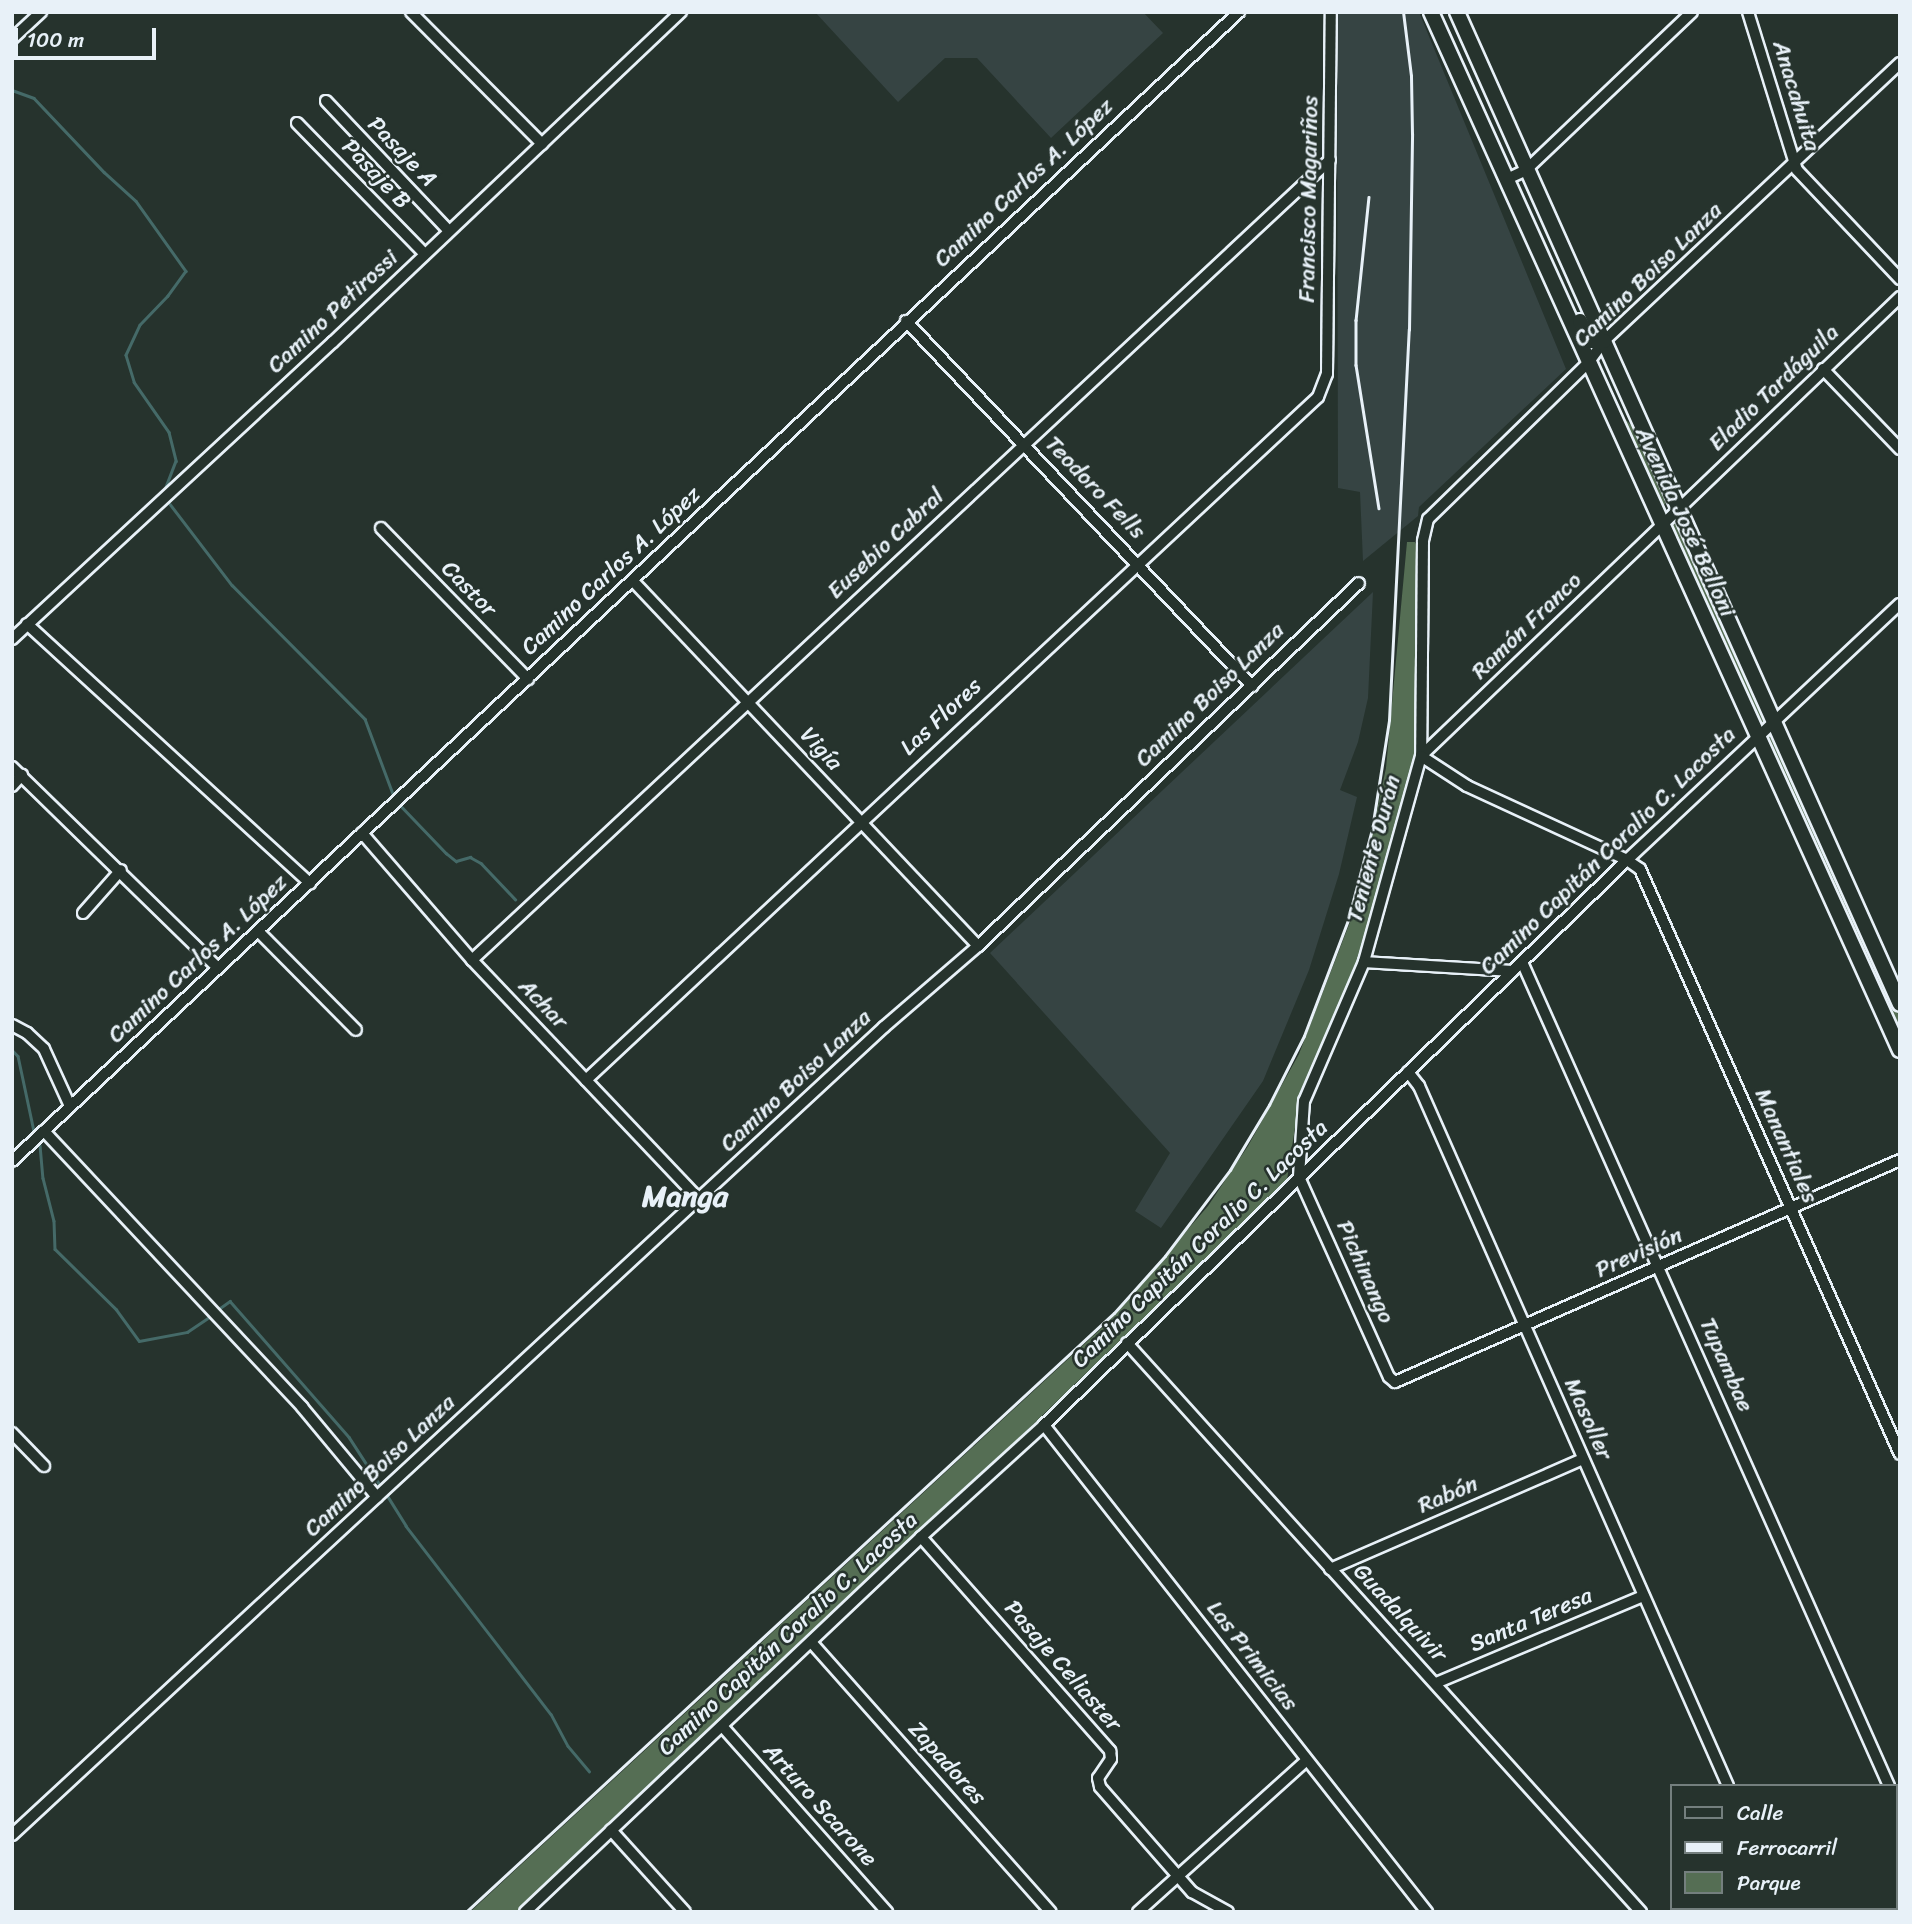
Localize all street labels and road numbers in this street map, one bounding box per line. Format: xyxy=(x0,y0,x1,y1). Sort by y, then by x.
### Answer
street label: Anacahuita xyxy=(1766,37,1826,155)
street label: Camino Carlos A. López xyxy=(929,93,1119,273)
street label: Francisco Magariños xyxy=(1293,96,1325,302)
street label: Pasaje A xyxy=(362,111,442,193)
street label: Pasaje B xyxy=(336,133,416,215)
street label: Camino Boiso Lanza xyxy=(1567,197,1729,353)
street label: Camino Petirossi xyxy=(262,244,404,380)
street label: Eladio Tardáguila xyxy=(1703,319,1845,457)
street label: Avenida José Belloni xyxy=(1629,422,1741,622)
street label: Teodoro Fells xyxy=(1039,431,1151,545)
street label: Camino Carlos A. López xyxy=(516,481,706,661)
street label: Eusebio Cabral xyxy=(822,483,950,605)
street label: Castor xyxy=(436,555,502,623)
street label: Ramón Franco xyxy=(1466,567,1588,685)
street label: Camino Boiso Lanza xyxy=(1129,617,1291,773)
street label: Las Flores xyxy=(895,673,987,761)
street label: Vigía xyxy=(794,721,848,777)
street label: Camino Capitán Coralio C. Lacosta xyxy=(1474,721,1742,981)
street label: Teniente Durán xyxy=(1341,772,1407,926)
street label: Camino Carlos A. López xyxy=(103,869,293,1049)
street label: Achar xyxy=(512,973,574,1035)
street label: Camino Boiso Lanza xyxy=(714,1004,878,1158)
street label: Manantiales xyxy=(1748,1084,1824,1208)
street label: Camino Capitán Coralio C. Lacosta xyxy=(1066,1114,1334,1374)
street label: Pichinango xyxy=(1330,1216,1400,1328)
street label: Previsión xyxy=(1591,1222,1687,1284)
street label: Tupambae xyxy=(1693,1314,1759,1416)
street label: Masoller xyxy=(1558,1374,1618,1464)
street label: Camino Boiso Lanza xyxy=(298,1389,462,1543)
street label: Rabón xyxy=(1414,1470,1482,1520)
street label: Camino Capitán Coralio C. Lacosta xyxy=(652,1506,924,1762)
street label: Guadalquivir xyxy=(1347,1558,1453,1668)
street label: Santa Teresa xyxy=(1465,1582,1597,1658)
street label: Pasaje Celiaster xyxy=(999,1595,1127,1737)
street label: Las Primicias xyxy=(1200,1595,1304,1717)
street label: Zapadores xyxy=(902,1715,992,1811)
street label: Arturo Scarone xyxy=(758,1738,882,1872)

